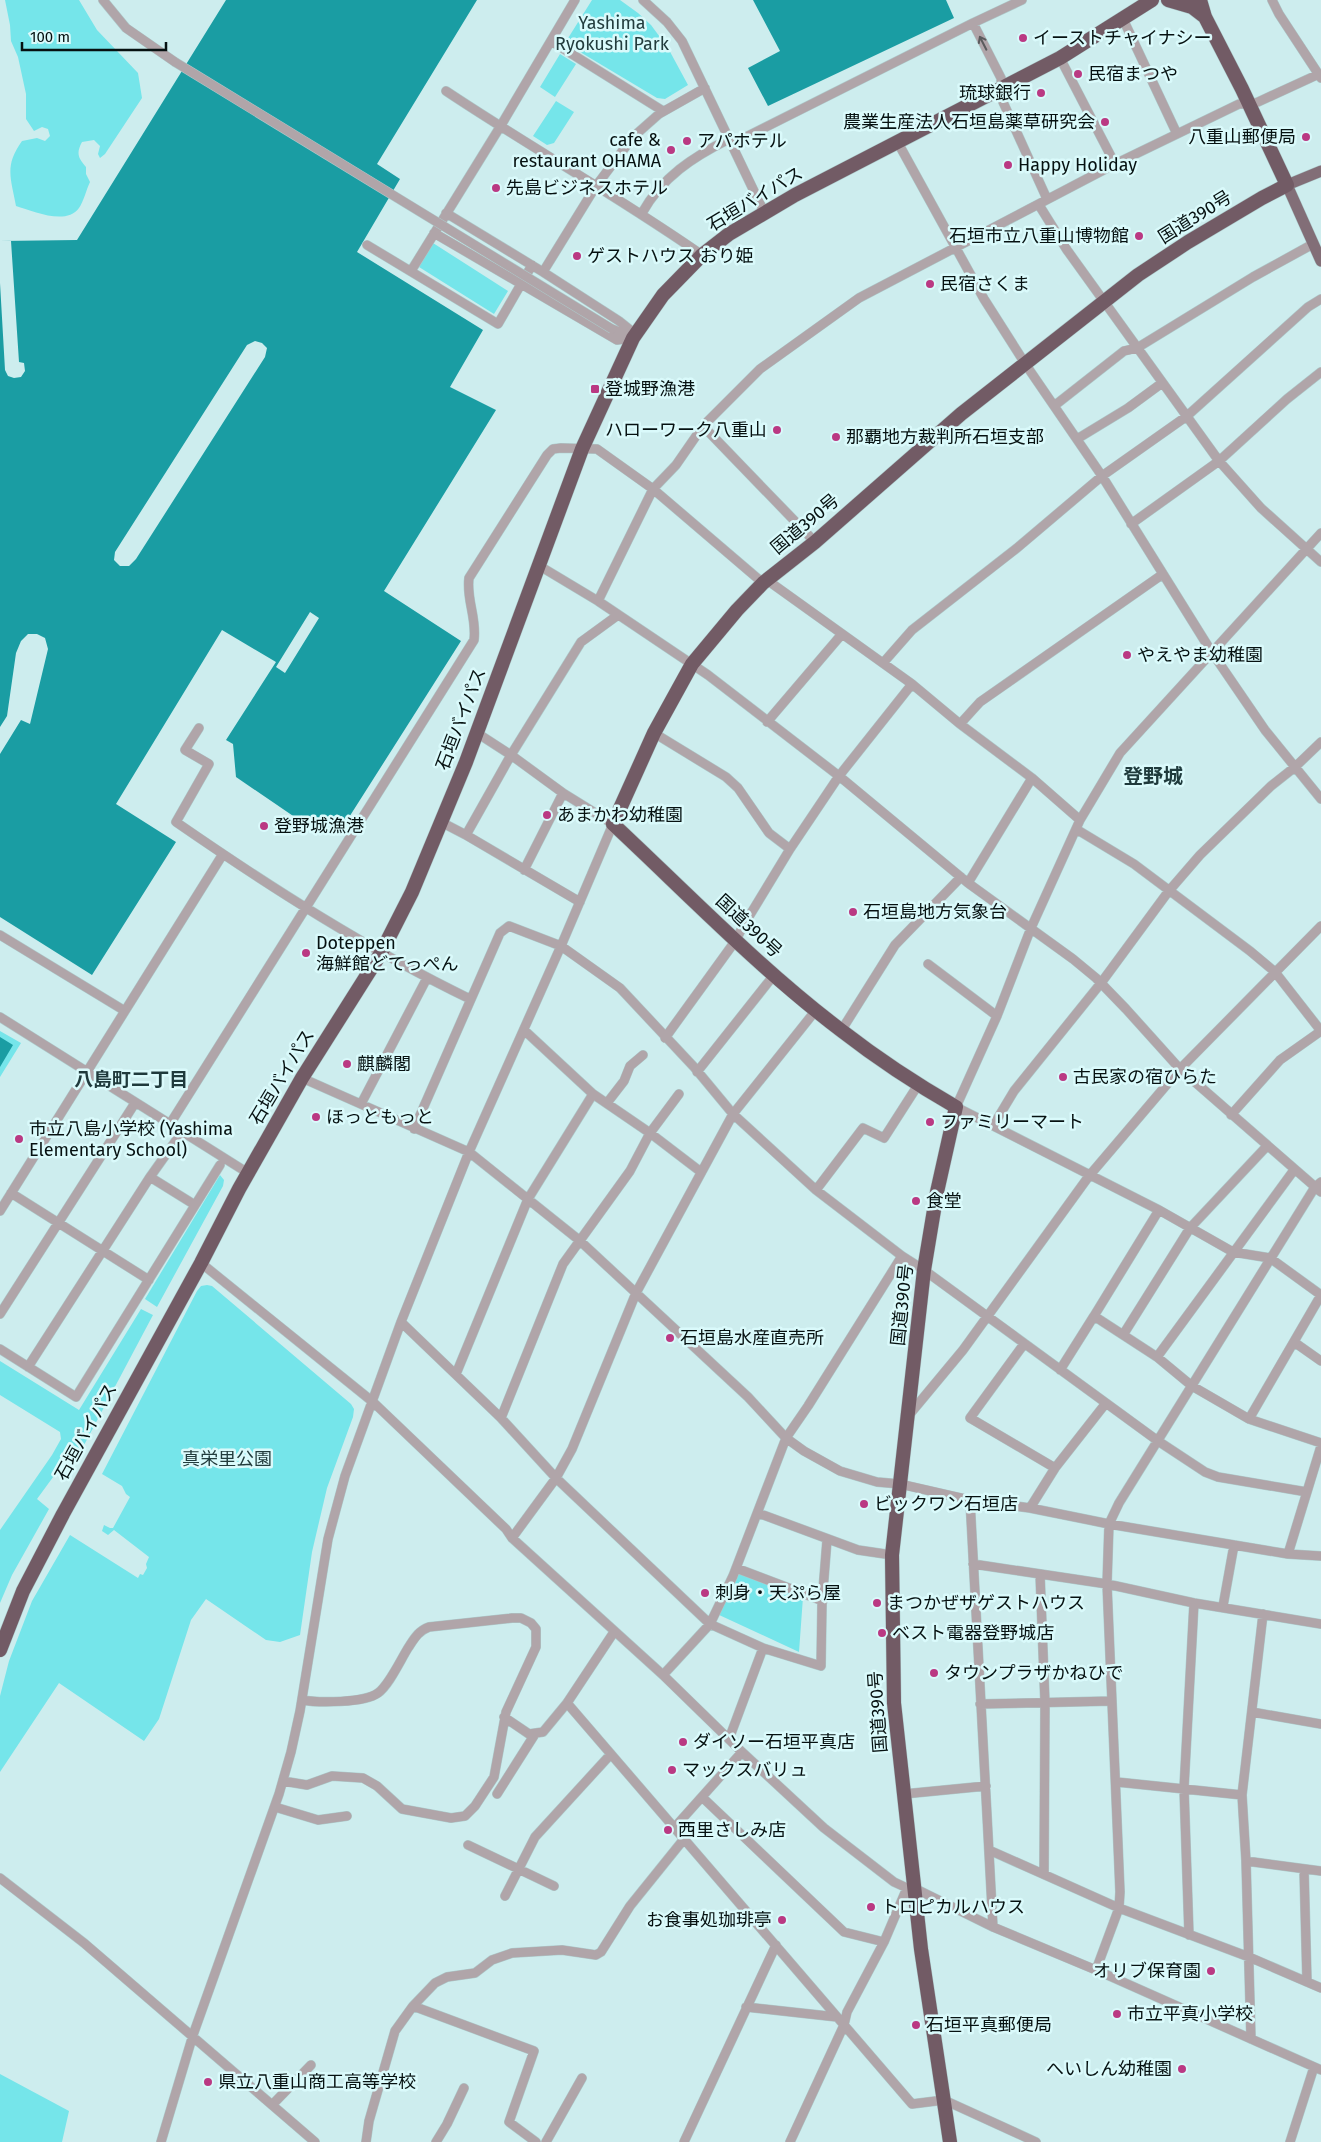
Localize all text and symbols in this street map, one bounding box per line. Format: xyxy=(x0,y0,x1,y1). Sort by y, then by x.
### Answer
park label: Yashima Ryokushi Park xyxy=(555,12,670,55)
scale bar xyxy=(22,20,166,52)
place label: イーストチャイナシー xyxy=(1033,27,1212,49)
text: 100 m xyxy=(30,28,70,46)
marker: イーストチャイナシー xyxy=(1017,32,1029,44)
one-way arrow xyxy=(978,36,987,51)
place label: 民宿まつや xyxy=(1088,63,1178,85)
marker: 民宿まつや xyxy=(1072,68,1084,80)
place label: 琉球銀行 xyxy=(959,82,1031,104)
marker: 琉球銀行 xyxy=(1035,87,1047,99)
place label: 農業生産法人石垣島薬草研究会 xyxy=(843,111,1095,133)
marker: 農業生産法人石垣島薬草研究会 xyxy=(1099,116,1111,128)
place label: 八重山郵便局 xyxy=(1188,126,1296,148)
place label: cafe & restaurant OHAMA xyxy=(512,129,662,172)
place label: アパホテル xyxy=(697,130,787,152)
marker: 八重山郵便局 xyxy=(1300,131,1312,143)
marker: アパホテル xyxy=(681,135,693,147)
marker: cafe & restaurant OHAMA xyxy=(665,144,677,156)
place label: Happy Holiday xyxy=(1018,154,1137,176)
marker: Happy Holiday xyxy=(1002,159,1014,171)
street label: 石垣バイパス xyxy=(703,162,807,236)
place label: 先島ビジネスホテル xyxy=(506,177,668,199)
marker: 先島ビジネスホテル xyxy=(490,182,502,194)
street label: 国道390号 xyxy=(1154,186,1236,248)
place label: 石垣市立八重山博物館 xyxy=(949,225,1129,247)
marker: 石垣市立八重山博物館 xyxy=(1133,230,1145,242)
place label: ゲストハウス おり姫 xyxy=(587,245,754,267)
marker: ゲストハウス おり姫 xyxy=(571,250,583,262)
place label: 民宿さくま xyxy=(940,273,1030,295)
marker: 民宿さくま xyxy=(924,278,936,290)
place label: 登城野漁港 xyxy=(605,378,695,400)
marker: 登城野漁港 xyxy=(589,383,601,395)
place label: ハローワーク八重山 xyxy=(605,419,767,441)
marker: ハローワーク八重山 xyxy=(771,424,783,436)
place label: 那覇地方裁判所石垣支部 xyxy=(846,426,1044,448)
marker: 那覇地方裁判所石垣支部 xyxy=(830,431,842,443)
street label: 国道390号 xyxy=(766,489,844,559)
place label: やえやま幼稚園 xyxy=(1137,644,1263,666)
marker: やえやま幼稚園 xyxy=(1121,649,1133,661)
street label: 石垣バイパス xyxy=(431,665,491,773)
district label: 登野城 xyxy=(1123,764,1183,788)
place label: あまかわ幼稚園 xyxy=(557,804,683,826)
marker: あまかわ幼稚園 xyxy=(541,809,553,821)
place label: 登野城漁港 xyxy=(274,815,364,837)
marker: 登野城漁港 xyxy=(258,820,270,832)
street label: 国道390号 xyxy=(711,890,787,962)
place label: 石垣島地方気象台 xyxy=(863,901,1007,923)
marker: 石垣島地方気象台 xyxy=(847,906,859,918)
place label: Doteppen 海鮮館どてっぺん xyxy=(316,932,459,975)
marker: Doteppen 海鮮館どてっぺん xyxy=(300,947,312,959)
street label: 石垣バイパス xyxy=(245,1025,319,1129)
place label: 麒麟閣 xyxy=(357,1053,411,1075)
marker: 麒麟閣 xyxy=(341,1058,353,1070)
place label: 古民家の宿ひらた xyxy=(1073,1066,1217,1088)
district label: 八島町二丁目 xyxy=(74,1068,188,1091)
marker: 古民家の宿ひらた xyxy=(1057,1071,1069,1083)
place label: ほっともっと xyxy=(326,1106,434,1128)
marker: ほっともっと xyxy=(310,1111,322,1123)
place label: ファミリーマート xyxy=(940,1111,1084,1133)
marker: ファミリーマート xyxy=(924,1116,936,1128)
place label: 市立八島小学校 (Yashima Elementary School) xyxy=(29,1118,233,1161)
marker: 市立八島小学校 (Yashima Elementary School) xyxy=(13,1133,25,1145)
place label: 食堂 xyxy=(926,1190,962,1212)
marker: 食堂 xyxy=(910,1195,922,1207)
street label: 国道390号 xyxy=(887,1263,917,1347)
place label: 石垣島水産直売所 xyxy=(680,1327,824,1349)
marker: 石垣島水産直売所 xyxy=(664,1332,676,1344)
street label: 石垣バイパス xyxy=(50,1380,122,1484)
park label: 真栄里公園 xyxy=(182,1448,272,1470)
place label: ビックワン石垣店 xyxy=(874,1493,1018,1515)
marker: ビックワン石垣店 xyxy=(858,1498,870,1510)
place label: 刺身・天ぷら屋 xyxy=(715,1582,841,1604)
marker: 刺身・天ぷら屋 xyxy=(699,1587,711,1599)
place label: まつかぜザゲストハウス xyxy=(887,1592,1085,1614)
marker: まつかぜザゲストハウス xyxy=(871,1597,883,1609)
place label: ベスト電器登野城店 xyxy=(892,1622,1054,1644)
marker: ベスト電器登野城店 xyxy=(876,1627,888,1639)
place label: タウンプラザかねひで xyxy=(944,1662,1123,1684)
marker: タウンプラザかねひで xyxy=(928,1667,940,1679)
street label: 国道390号 xyxy=(864,1670,892,1754)
place label: ダイソー石垣平真店 xyxy=(693,1731,855,1753)
marker: ダイソー石垣平真店 xyxy=(677,1736,689,1748)
place label: マックスバリュ xyxy=(682,1759,807,1781)
marker: マックスバリュ xyxy=(666,1764,678,1776)
place label: 西里さしみ店 xyxy=(678,1819,786,1841)
marker: 西里さしみ店 xyxy=(662,1824,674,1836)
place label: トロピカルハウス xyxy=(881,1896,1025,1918)
marker: トロピカルハウス xyxy=(865,1901,877,1913)
place label: お食事処珈琲亭 xyxy=(646,1909,772,1931)
marker: お食事処珈琲亭 xyxy=(776,1914,788,1926)
place label: オリブ保育園 xyxy=(1093,1960,1201,1982)
marker: オリブ保育園 xyxy=(1205,1965,1217,1977)
place label: 市立平真小学校 xyxy=(1127,2003,1253,2025)
marker: 市立平真小学校 xyxy=(1111,2008,1123,2020)
place label: 石垣平真郵便局 xyxy=(926,2014,1052,2036)
marker: 石垣平真郵便局 xyxy=(910,2019,922,2031)
place label: へいしん幼稚園 xyxy=(1046,2058,1172,2080)
marker: へいしん幼稚園 xyxy=(1176,2063,1188,2075)
place label: 県立八重山商工高等学校 xyxy=(218,2071,416,2093)
marker: 県立八重山商工高等学校 xyxy=(202,2076,214,2088)

